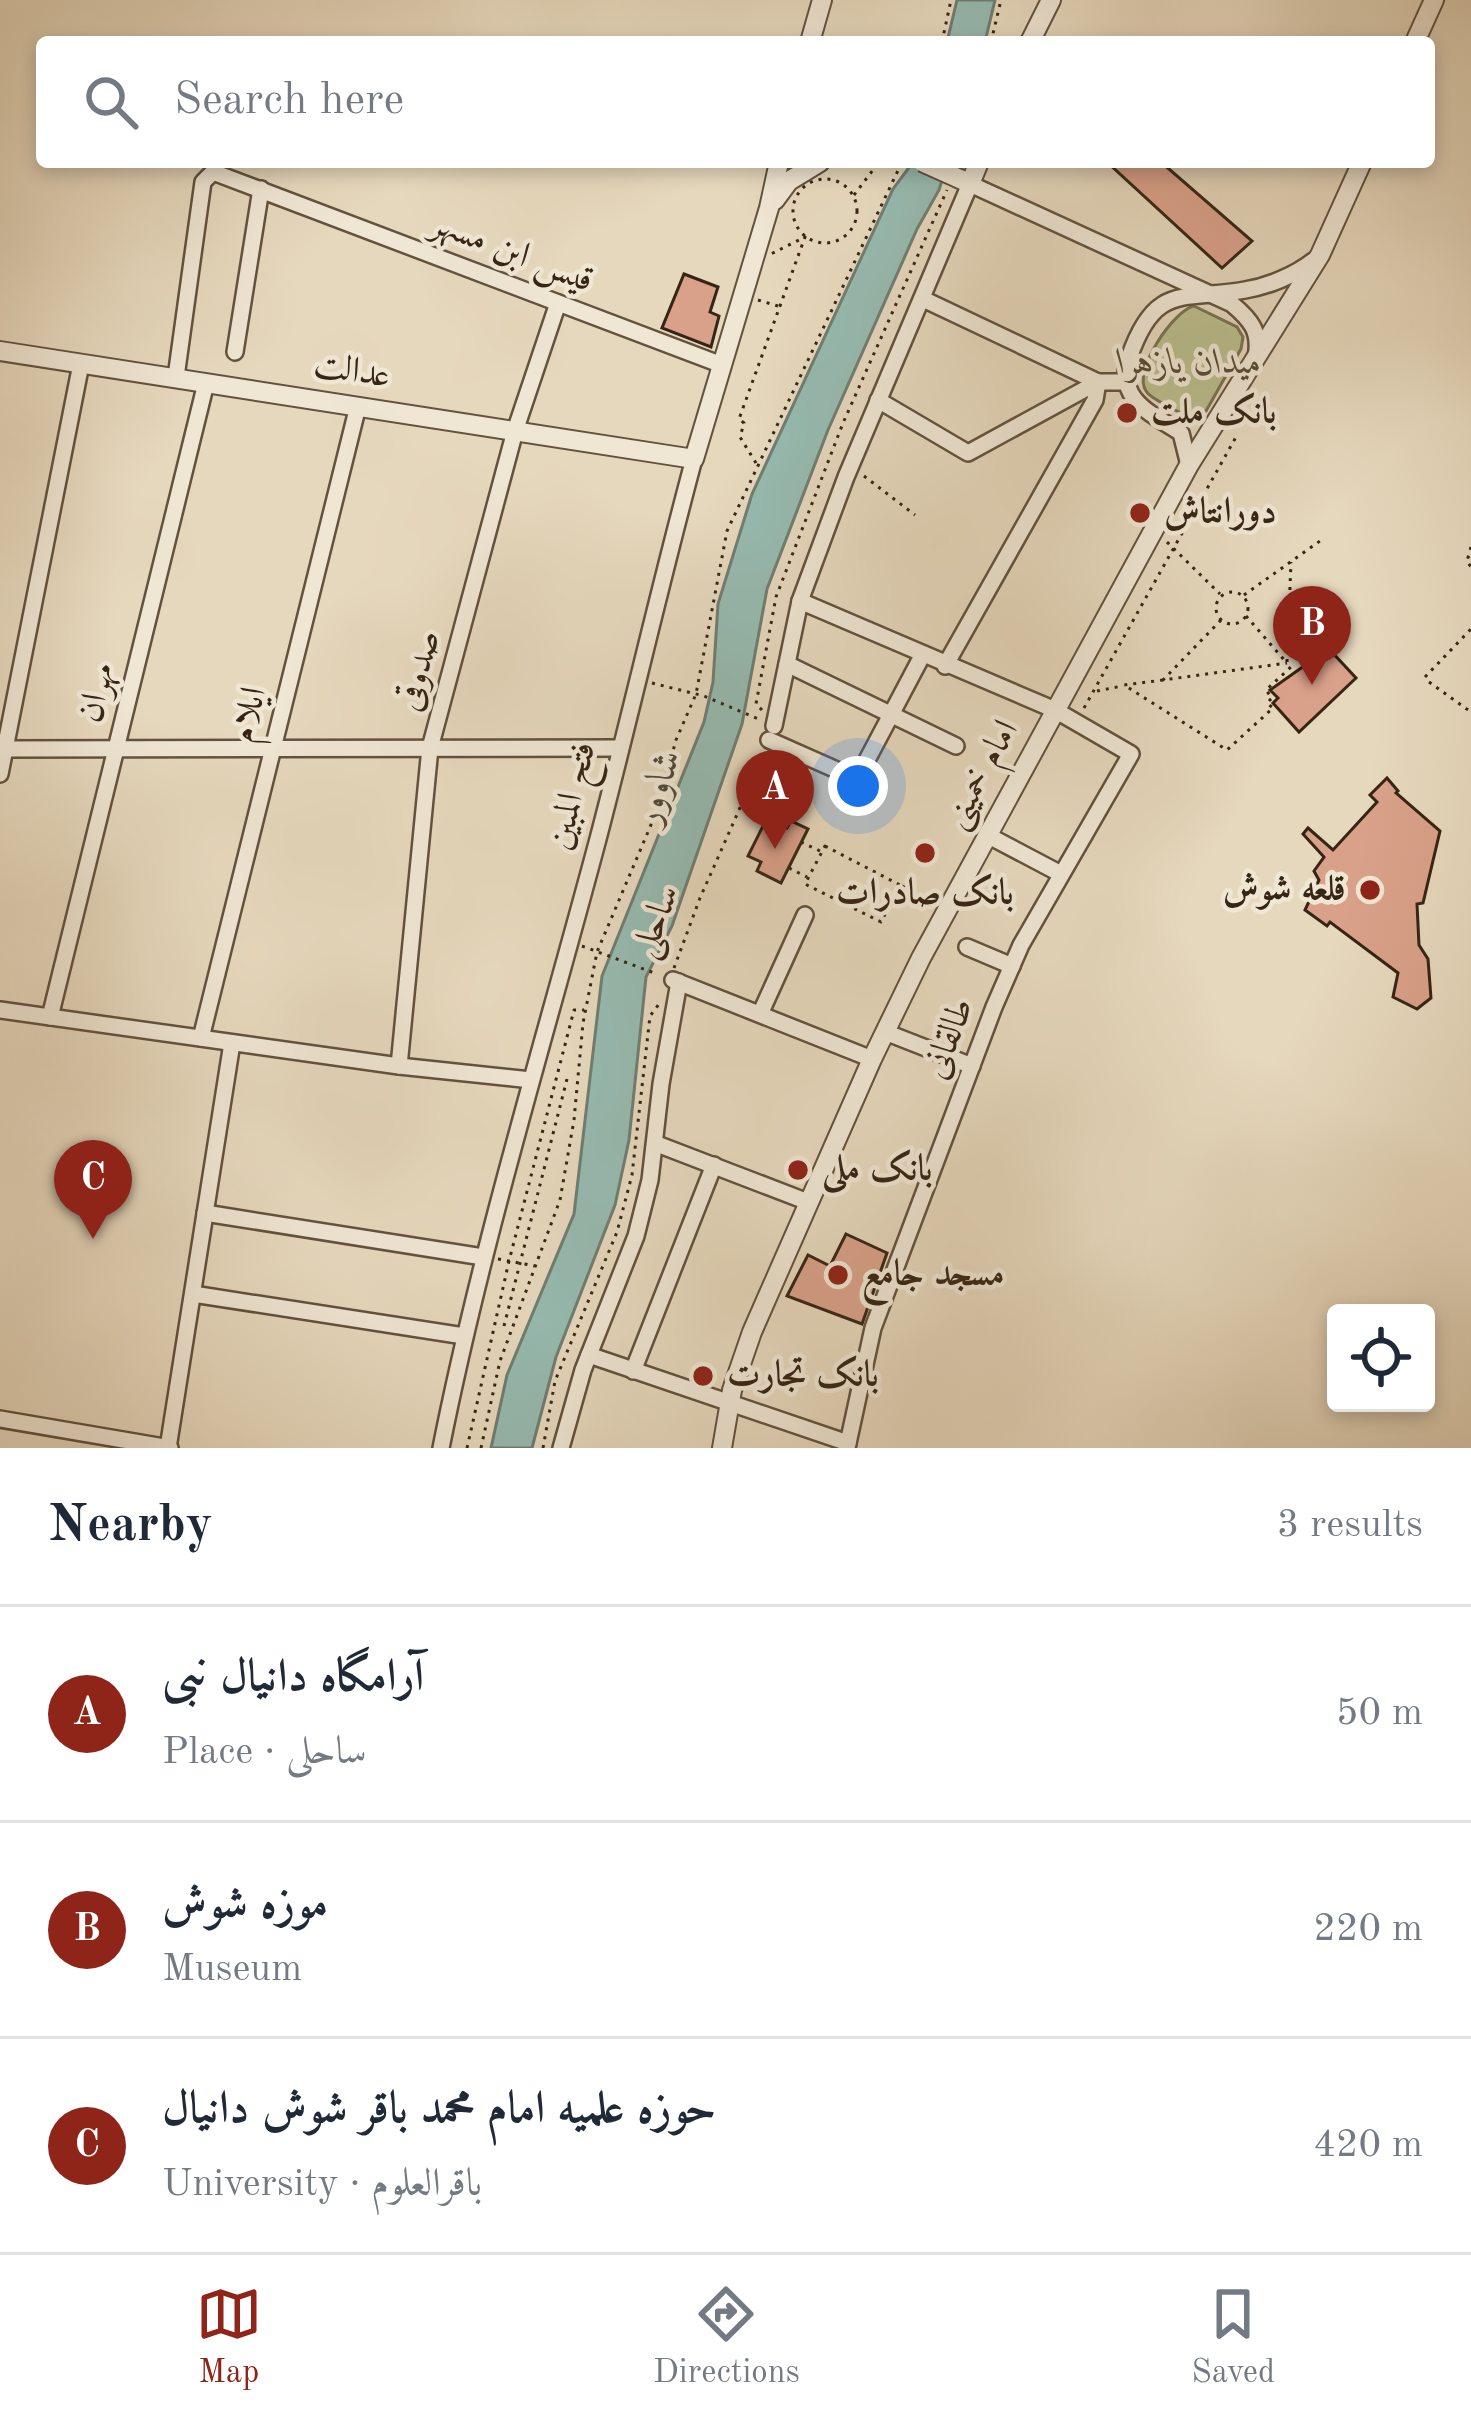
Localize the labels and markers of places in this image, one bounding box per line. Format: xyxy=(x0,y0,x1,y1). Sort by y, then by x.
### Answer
place label: بانک ملت xyxy=(1151,392,1277,431)
marker: بانک ملت xyxy=(1114,400,1140,426)
place label: دورانتاش xyxy=(1164,495,1277,531)
marker: دورانتاش xyxy=(1127,500,1153,526)
pin: B xyxy=(1273,586,1351,685)
pin: A xyxy=(736,750,814,849)
marker: بانک صادرات xyxy=(912,840,938,866)
place label: قلعه شوش xyxy=(1223,872,1346,910)
place label: بانک صادرات xyxy=(836,873,1014,912)
marker: قلعه شوش xyxy=(1357,877,1383,903)
pin: C xyxy=(54,1140,132,1239)
place label: بانک ملی xyxy=(821,1149,933,1195)
marker: بانک ملی xyxy=(785,1157,811,1183)
place label: مسجد جامع xyxy=(862,1257,1005,1306)
marker: مسجد جامع xyxy=(825,1262,851,1288)
place label: بانک تجارت xyxy=(727,1355,879,1394)
marker: بانک تجارت xyxy=(690,1363,716,1389)

